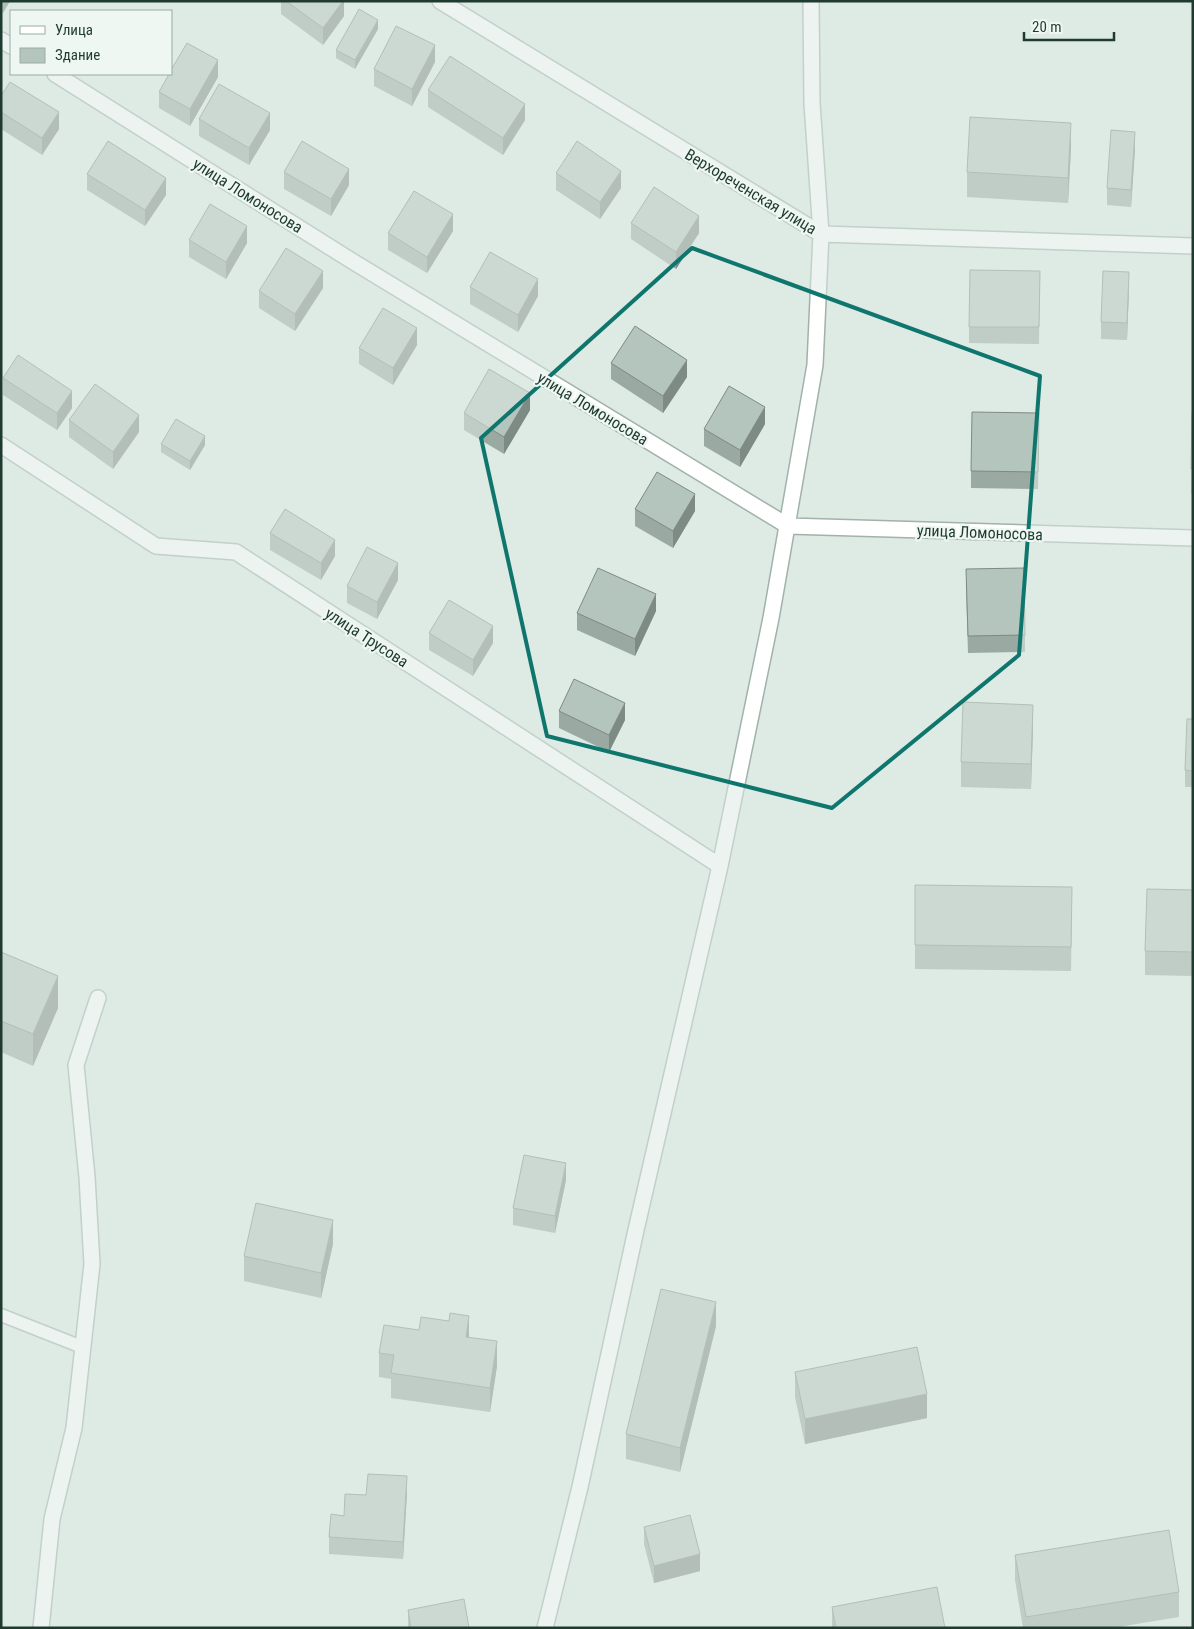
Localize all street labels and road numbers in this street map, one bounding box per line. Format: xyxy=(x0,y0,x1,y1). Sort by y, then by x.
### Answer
street label: Верхореченская улица xyxy=(681,145,820,238)
street label: улица Ломоносова xyxy=(189,154,306,237)
street label: улица Ломоносова xyxy=(534,368,652,449)
street label: улица Ломоносова xyxy=(917,521,1043,544)
street label: улица Трусова xyxy=(322,604,412,671)

